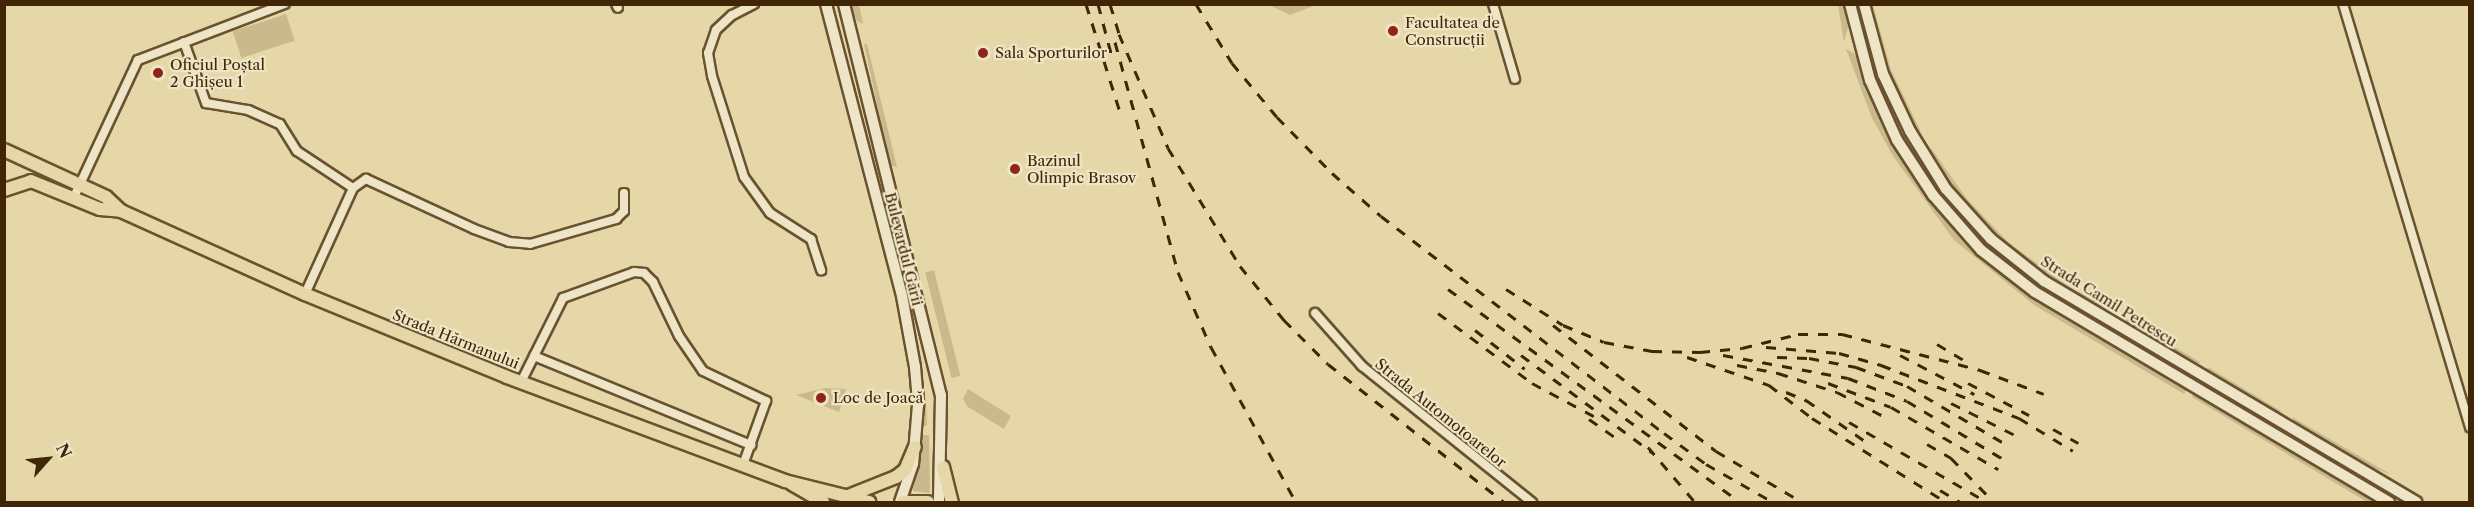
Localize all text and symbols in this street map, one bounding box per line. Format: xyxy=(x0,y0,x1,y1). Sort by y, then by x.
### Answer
place label: Facultatea de Construcții xyxy=(1405,13,1500,48)
marker: Facultatea de Construcții xyxy=(1386,24,1400,38)
place label: Sala Sporturilor xyxy=(995,44,1107,62)
marker: Sala Sporturilor xyxy=(976,46,990,60)
place label: Oficiul Poștal 2 Ghișeu 1 xyxy=(170,55,265,90)
marker: Oficiul Poștal 2 Ghișeu 1 xyxy=(151,66,165,80)
place label: Bazinul Olimpic Brasov xyxy=(1027,151,1136,186)
marker: Bazinul Olimpic Brasov xyxy=(1008,162,1022,176)
street label: Bulevardul Gării xyxy=(881,190,927,308)
street label: Strada Camil Petrescu xyxy=(2038,252,2180,350)
street label: Strada Hărmanului xyxy=(390,305,522,373)
street label: Strada Automotoarelor xyxy=(1372,354,1510,472)
place label: Loc de Joacă xyxy=(833,389,923,407)
marker: Loc de Joacă xyxy=(814,391,828,405)
north arrow xyxy=(18,429,78,489)
text: N xyxy=(52,440,76,462)

